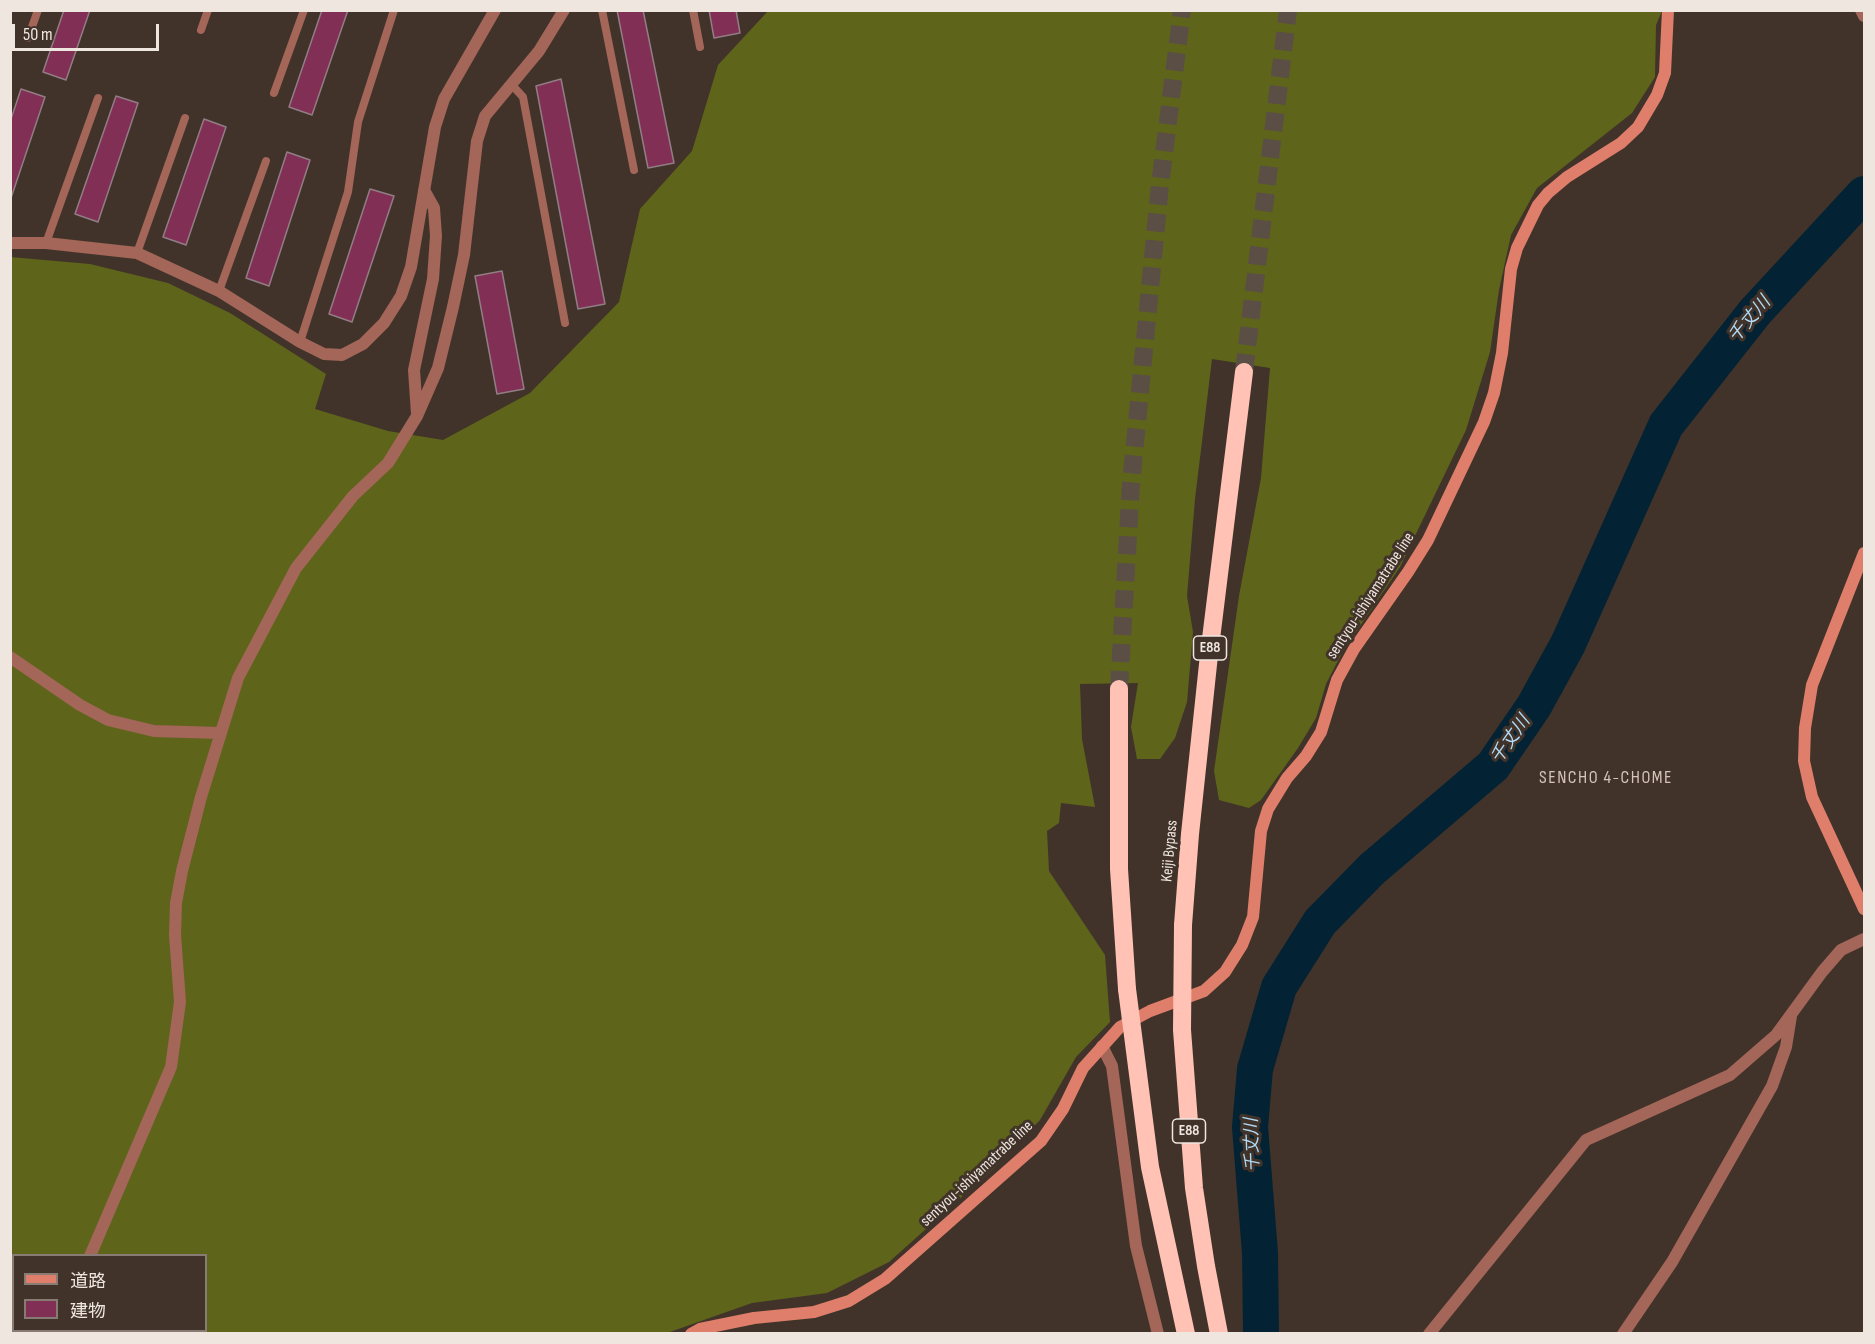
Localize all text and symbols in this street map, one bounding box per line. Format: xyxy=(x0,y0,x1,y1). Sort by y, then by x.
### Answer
scale bar xyxy=(15,12,162,50)
text: 50 m xyxy=(23,24,53,45)
water label: 千丈川 xyxy=(1724,292,1776,348)
street label: sentyou-ishiyamatrabe line xyxy=(1323,529,1419,663)
road number: E88 xyxy=(1194,636,1226,660)
water label: 千丈川 xyxy=(1487,712,1535,768)
district label: SENCHO 4-CHOME xyxy=(1539,767,1673,789)
street label: Keiji Bypass xyxy=(1158,819,1182,883)
street label: sentyou-ishiyamatrabe line xyxy=(917,1117,1037,1231)
water label: 千丈川 xyxy=(1241,1118,1265,1172)
road number: E88 xyxy=(1172,1119,1206,1143)
legend xyxy=(12,1254,207,1332)
text: 道路 xyxy=(70,1271,106,1292)
text: 建物 xyxy=(70,1301,106,1322)

